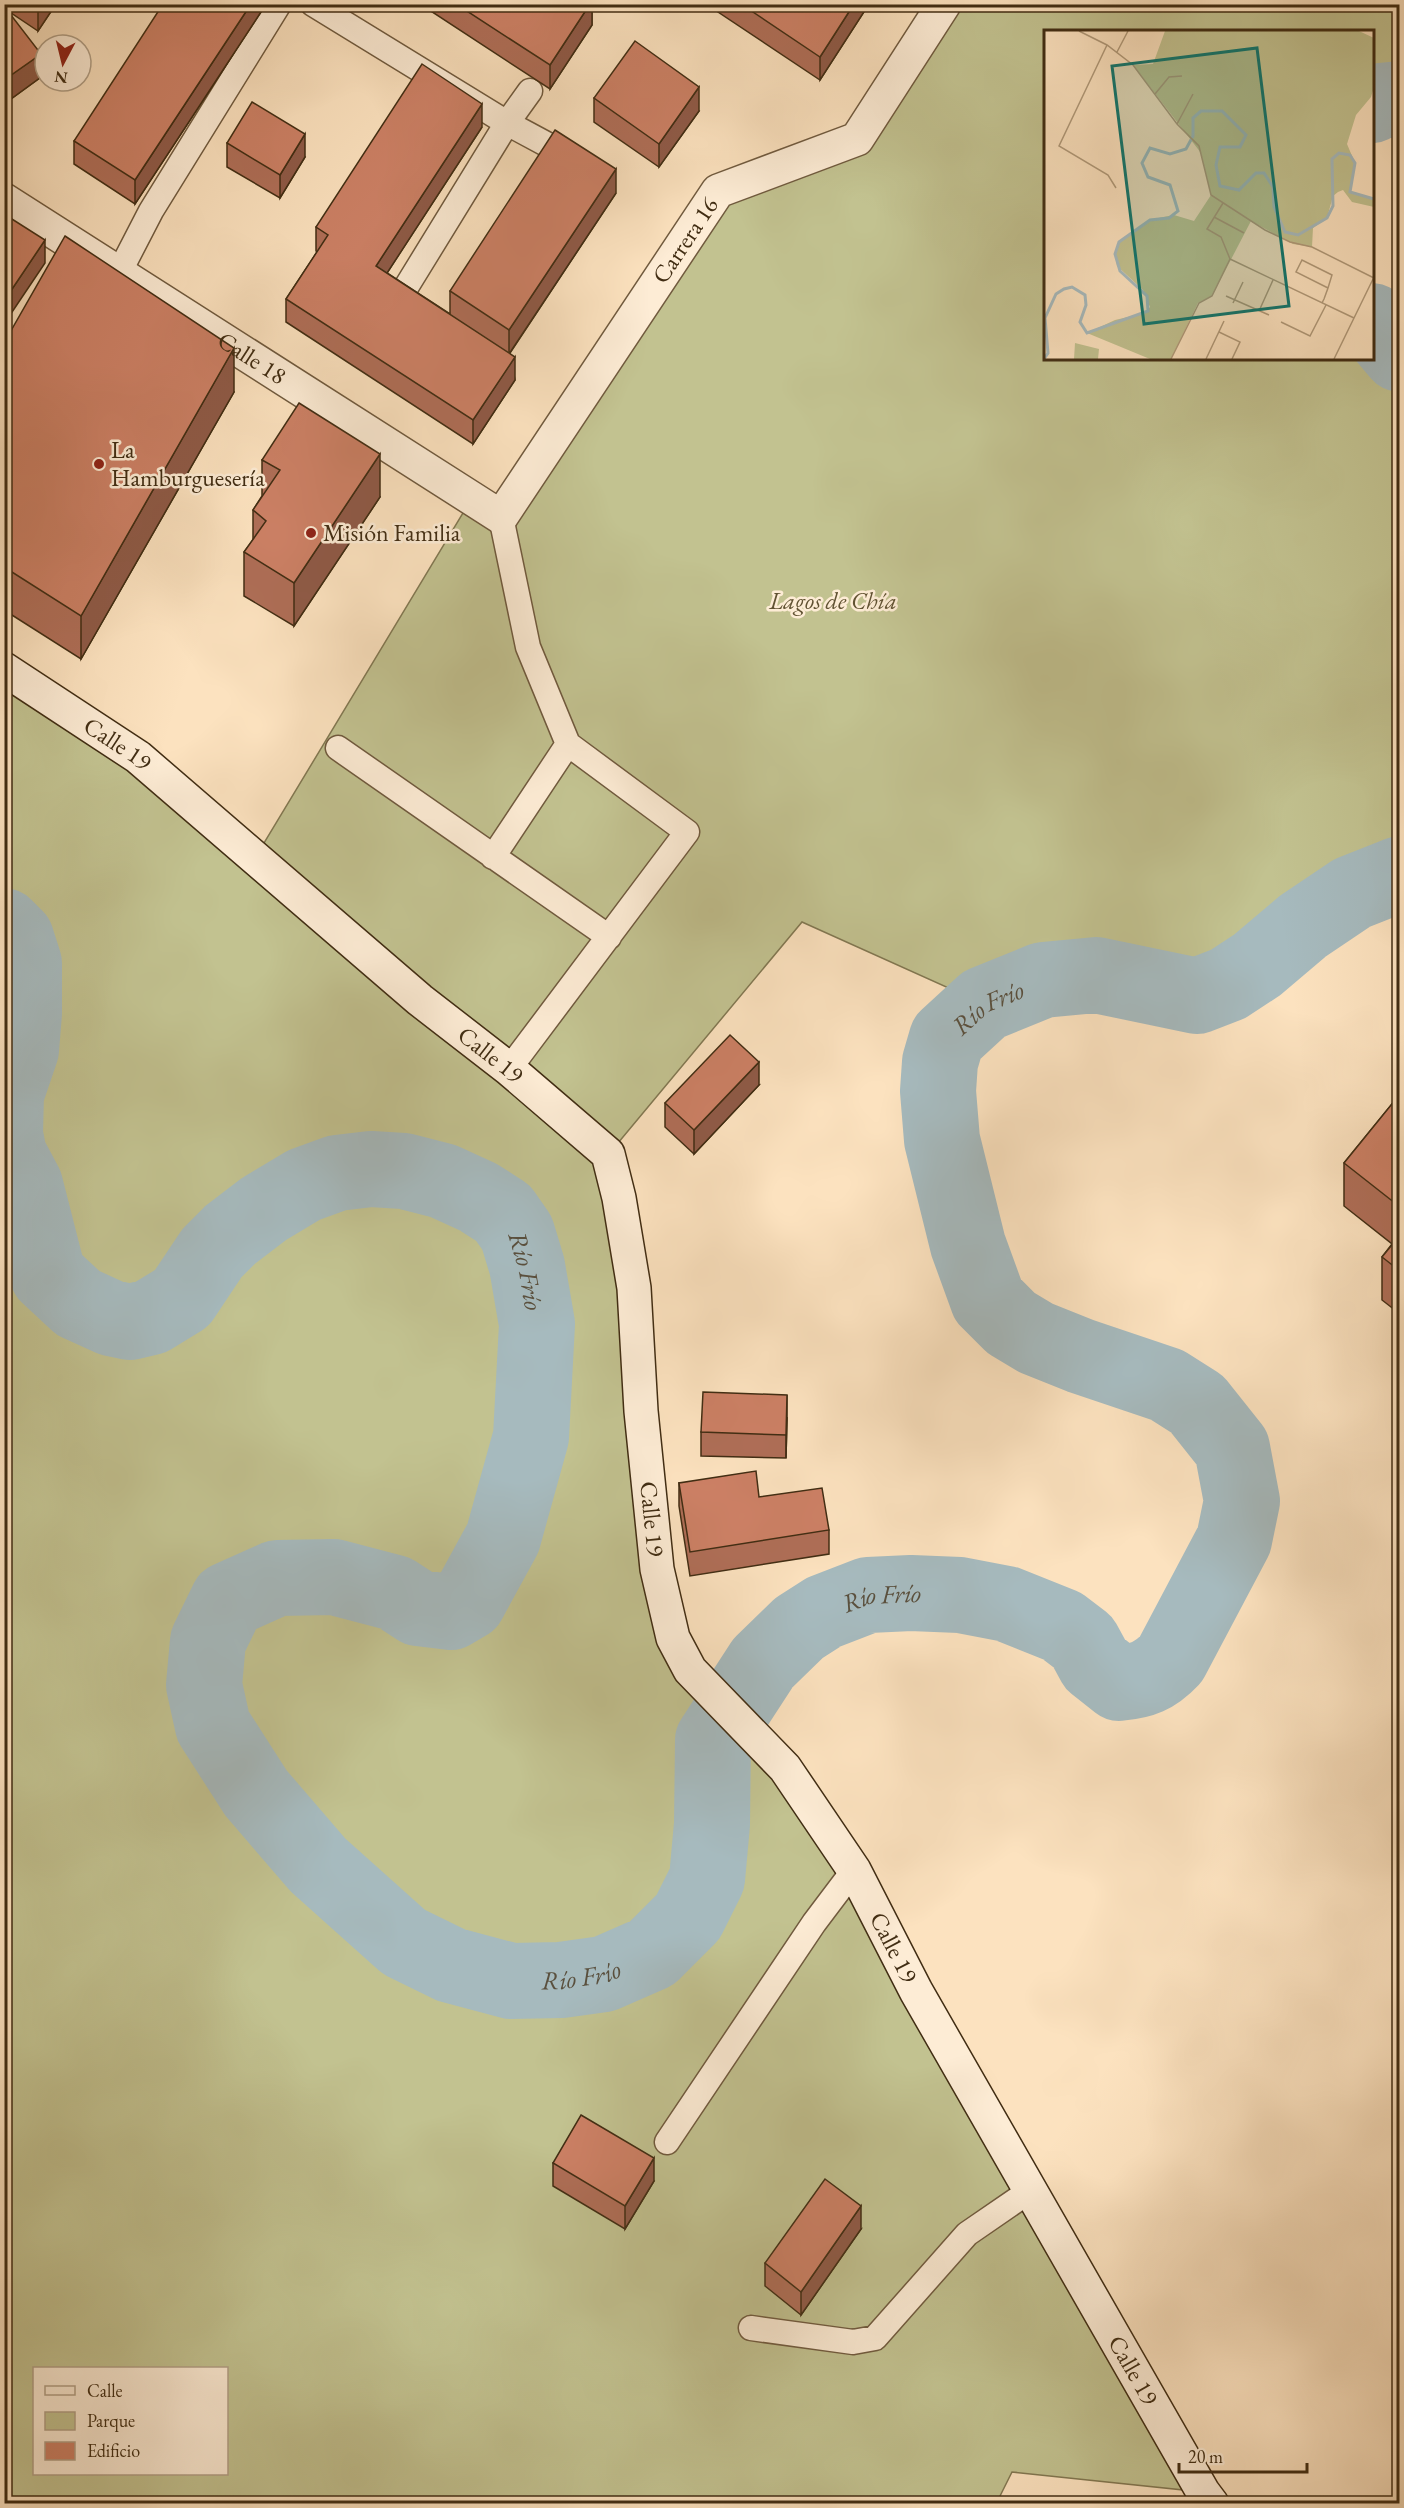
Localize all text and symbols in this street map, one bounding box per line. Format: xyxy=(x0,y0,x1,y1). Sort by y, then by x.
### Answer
inset map xyxy=(1044,30,1374,360)
north arrow xyxy=(33,33,93,93)
text: N xyxy=(53,66,69,89)
street label: Carrera 16 xyxy=(645,191,725,289)
street label: Calle 18 xyxy=(212,324,292,391)
place label: La Hamburguesería xyxy=(111,434,265,493)
marker: La Hamburguesería xyxy=(92,457,106,471)
place label: Misión Familia xyxy=(323,517,461,548)
marker: Misión Familia xyxy=(304,526,318,540)
park label: Lagos de Chía xyxy=(768,585,897,616)
street label: Calle 19 xyxy=(78,710,159,777)
water label: Río Frío xyxy=(944,972,1029,1043)
street label: Calle 19 xyxy=(452,1019,531,1090)
water label: Río Frío xyxy=(500,1227,551,1313)
street label: Calle 19 xyxy=(633,1480,672,1558)
water label: Río Frío xyxy=(837,1576,922,1621)
street label: Calle 19 xyxy=(863,1907,925,1988)
water label: Río Frío xyxy=(541,1952,626,1997)
street label: Calle 19 xyxy=(1101,2330,1166,2411)
legend xyxy=(33,2367,228,2475)
text: Calle xyxy=(87,2379,123,2402)
text: Parque xyxy=(87,2409,135,2432)
scale bar xyxy=(1179,2436,1306,2474)
text: Edificio xyxy=(87,2439,140,2462)
text: 20 m xyxy=(1188,2445,1223,2468)

